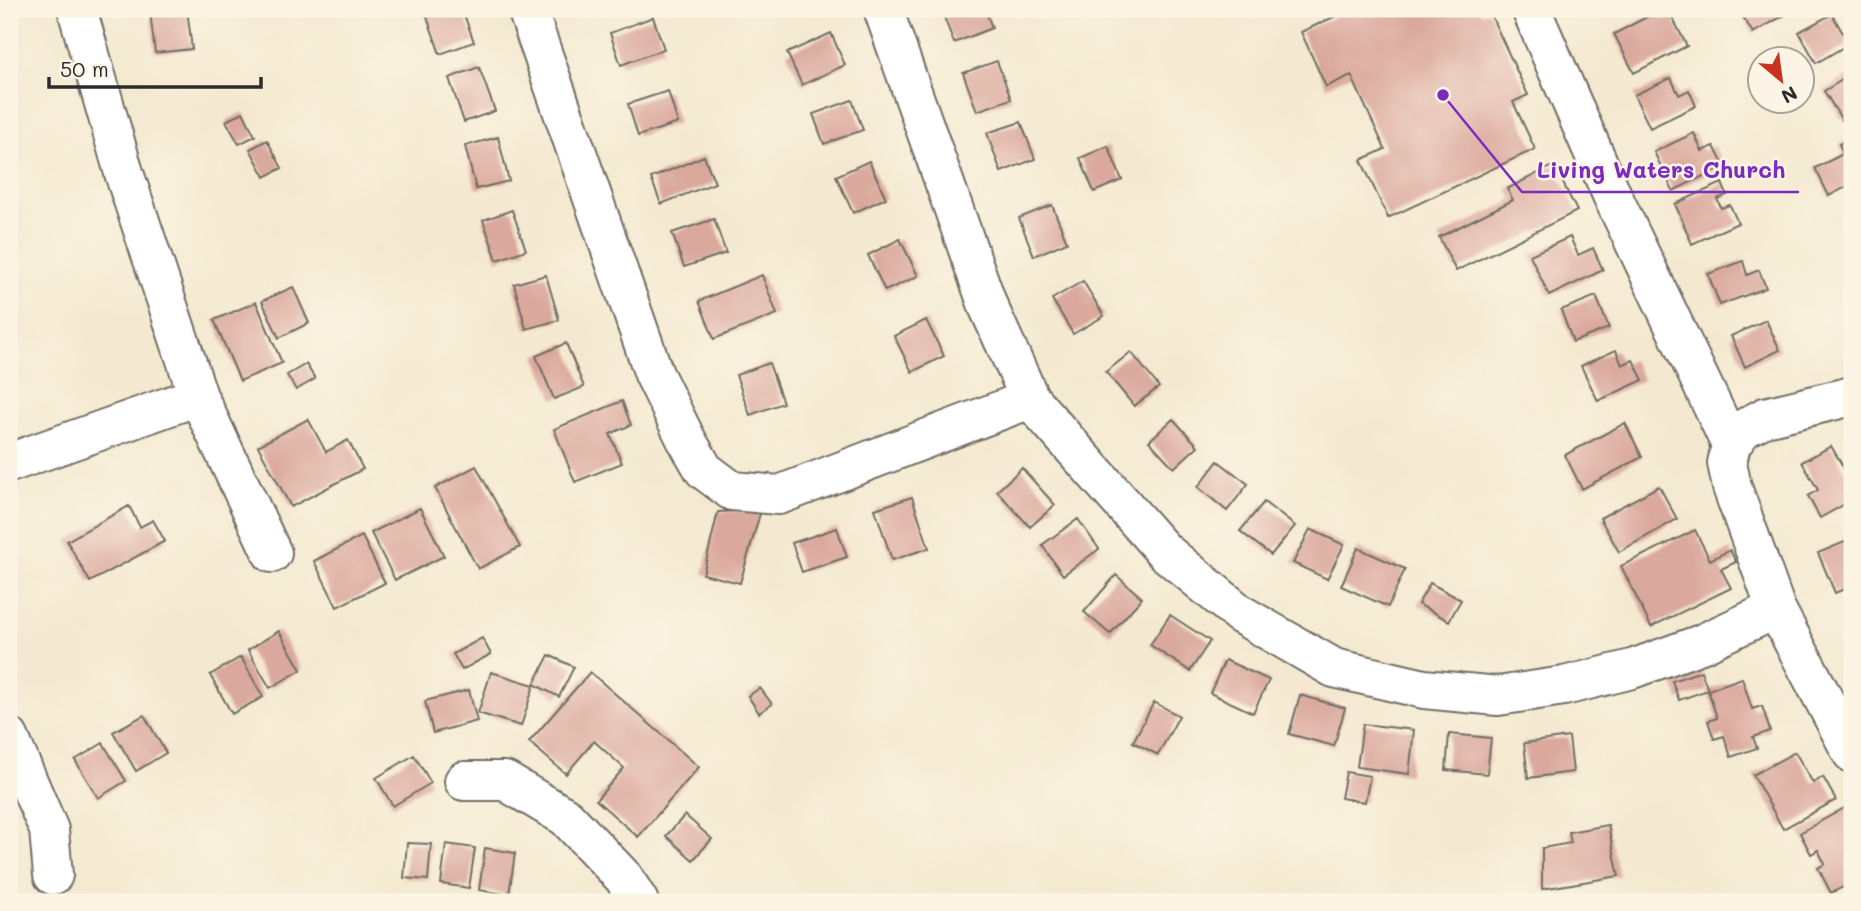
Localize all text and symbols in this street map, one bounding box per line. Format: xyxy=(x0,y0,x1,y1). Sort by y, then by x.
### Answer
scale bar xyxy=(49,46,261,90)
north arrow xyxy=(1745,46,1815,116)
text: 50 m xyxy=(60,55,109,82)
text: N xyxy=(1777,81,1802,110)
callout: Living Waters Church xyxy=(1522,148,1799,192)
text: Living Waters Church xyxy=(1537,154,1785,184)

